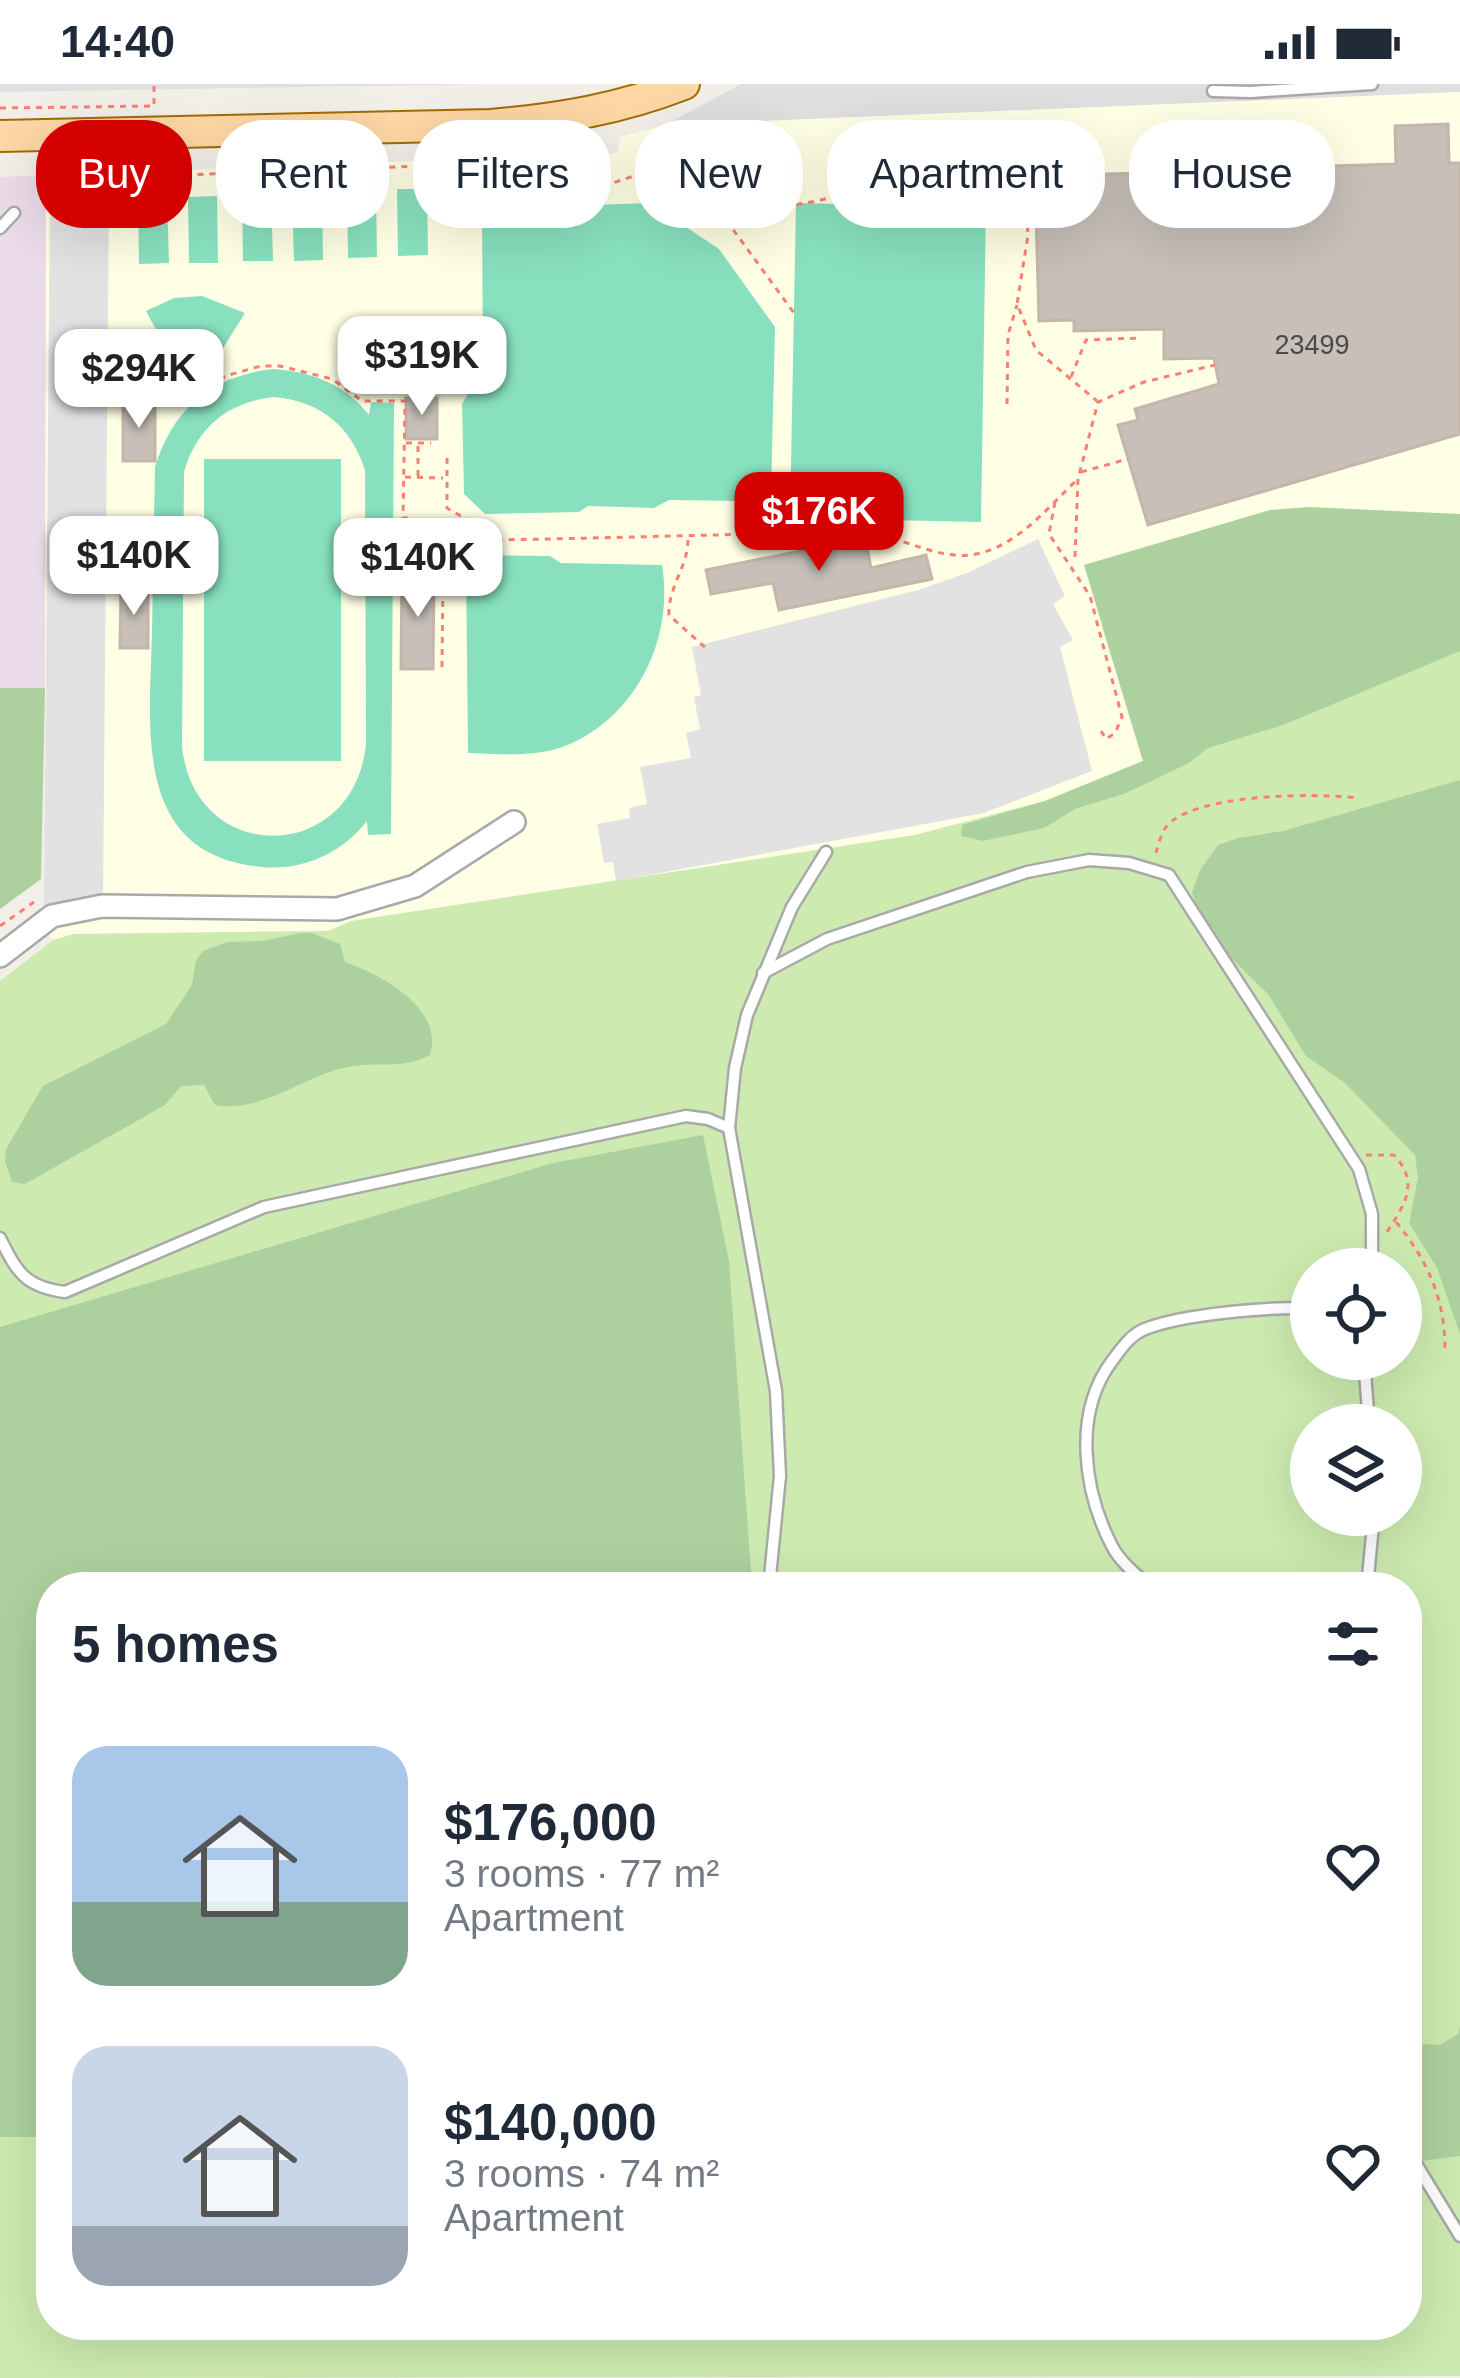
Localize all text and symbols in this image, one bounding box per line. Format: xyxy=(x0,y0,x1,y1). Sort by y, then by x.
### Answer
text: 14:40 xyxy=(60,16,175,67)
chip: Buy xyxy=(36,120,192,228)
chip: Rent xyxy=(216,120,389,228)
chip: Filters xyxy=(413,120,611,228)
chip: New xyxy=(635,120,803,228)
chip: Apartment xyxy=(827,120,1105,228)
chip: House xyxy=(1129,120,1335,228)
pin: $319K xyxy=(338,316,506,418)
pin: $294K xyxy=(55,329,223,431)
house number: 23499 xyxy=(1274,330,1350,360)
text: $319K xyxy=(365,333,479,376)
text: $294K xyxy=(82,346,196,389)
pin: $176K xyxy=(735,472,903,574)
text: $176K xyxy=(762,489,876,532)
pin: $140K xyxy=(50,516,218,618)
pin: $140K xyxy=(334,518,502,620)
text: $140K xyxy=(77,533,191,576)
text: $140K xyxy=(361,535,475,578)
map controls xyxy=(1290,1248,1422,1536)
button: locate xyxy=(1290,1248,1422,1380)
button: layers xyxy=(1290,1404,1422,1536)
icon: filters xyxy=(1320,1611,1386,1677)
text: 5 homes xyxy=(72,1616,279,1673)
icon: home xyxy=(168,1794,312,1938)
text: $176,000 xyxy=(444,1794,657,1851)
icon: heart xyxy=(1320,1833,1386,1899)
text: 3 rooms · 77 m² xyxy=(444,1852,719,1895)
text: Apartment xyxy=(444,1896,624,1939)
icon: home xyxy=(168,2094,312,2238)
text: $140,000 xyxy=(444,2094,657,2151)
icon: heart xyxy=(1320,2133,1386,2199)
text: 3 rooms · 74 m² xyxy=(444,2152,719,2195)
text: Apartment xyxy=(444,2196,624,2239)

